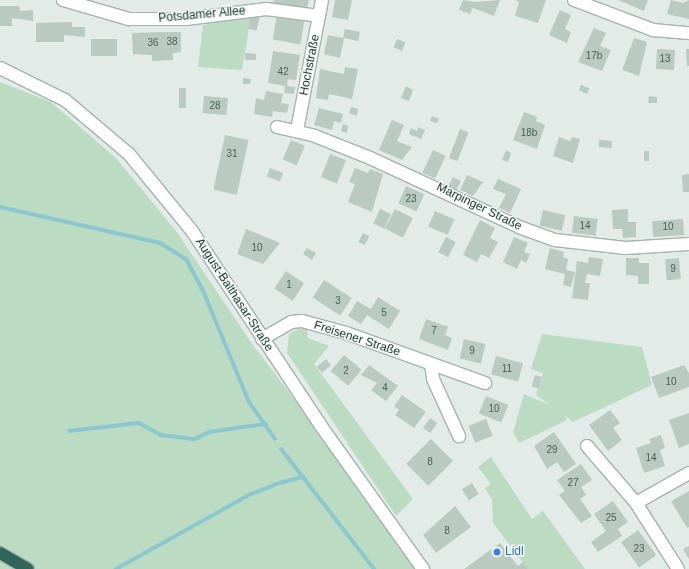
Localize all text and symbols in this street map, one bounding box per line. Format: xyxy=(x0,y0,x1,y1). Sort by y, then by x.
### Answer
street label: Potsdamer Allee xyxy=(158,4,246,26)
street label: Hochstraße xyxy=(297,33,323,97)
house number: 38 xyxy=(166,36,178,48)
house number: 36 xyxy=(147,37,159,49)
house number: 17b xyxy=(586,50,602,62)
house number: 13 xyxy=(659,53,671,65)
house number: 42 xyxy=(277,66,289,78)
house number: 28 xyxy=(209,100,221,112)
house number: 18b xyxy=(521,127,537,139)
house number: 31 xyxy=(226,148,238,160)
street label: Marpinger Straße xyxy=(434,180,524,234)
house number: 23 xyxy=(405,193,417,205)
house number: 14 xyxy=(579,220,591,232)
house number: 10 xyxy=(662,221,674,233)
street label: August-Balthasar-Straße xyxy=(192,236,276,354)
house number: 10 xyxy=(251,242,263,254)
house number: 9 xyxy=(670,263,676,275)
house number: 1 xyxy=(286,279,292,291)
house number: 3 xyxy=(335,295,341,307)
house number: 5 xyxy=(381,307,387,319)
street label: Freisener Straße xyxy=(312,318,402,360)
house number: 7 xyxy=(431,325,437,337)
house number: 9 xyxy=(469,345,475,357)
house number: 11 xyxy=(502,363,512,375)
house number: 2 xyxy=(343,365,349,377)
house number: 10 xyxy=(665,376,677,388)
house number: 4 xyxy=(382,382,388,394)
house number: 10 xyxy=(488,403,500,415)
house number: 29 xyxy=(546,444,558,456)
house number: 14 xyxy=(645,452,657,464)
house number: 8 xyxy=(427,456,433,468)
house number: 27 xyxy=(567,477,579,489)
house number: 25 xyxy=(605,512,617,524)
house number: 8 xyxy=(444,525,450,537)
house number: 23 xyxy=(633,543,645,555)
place label: Lidl xyxy=(505,545,524,559)
marker: Lidl xyxy=(492,547,502,557)

